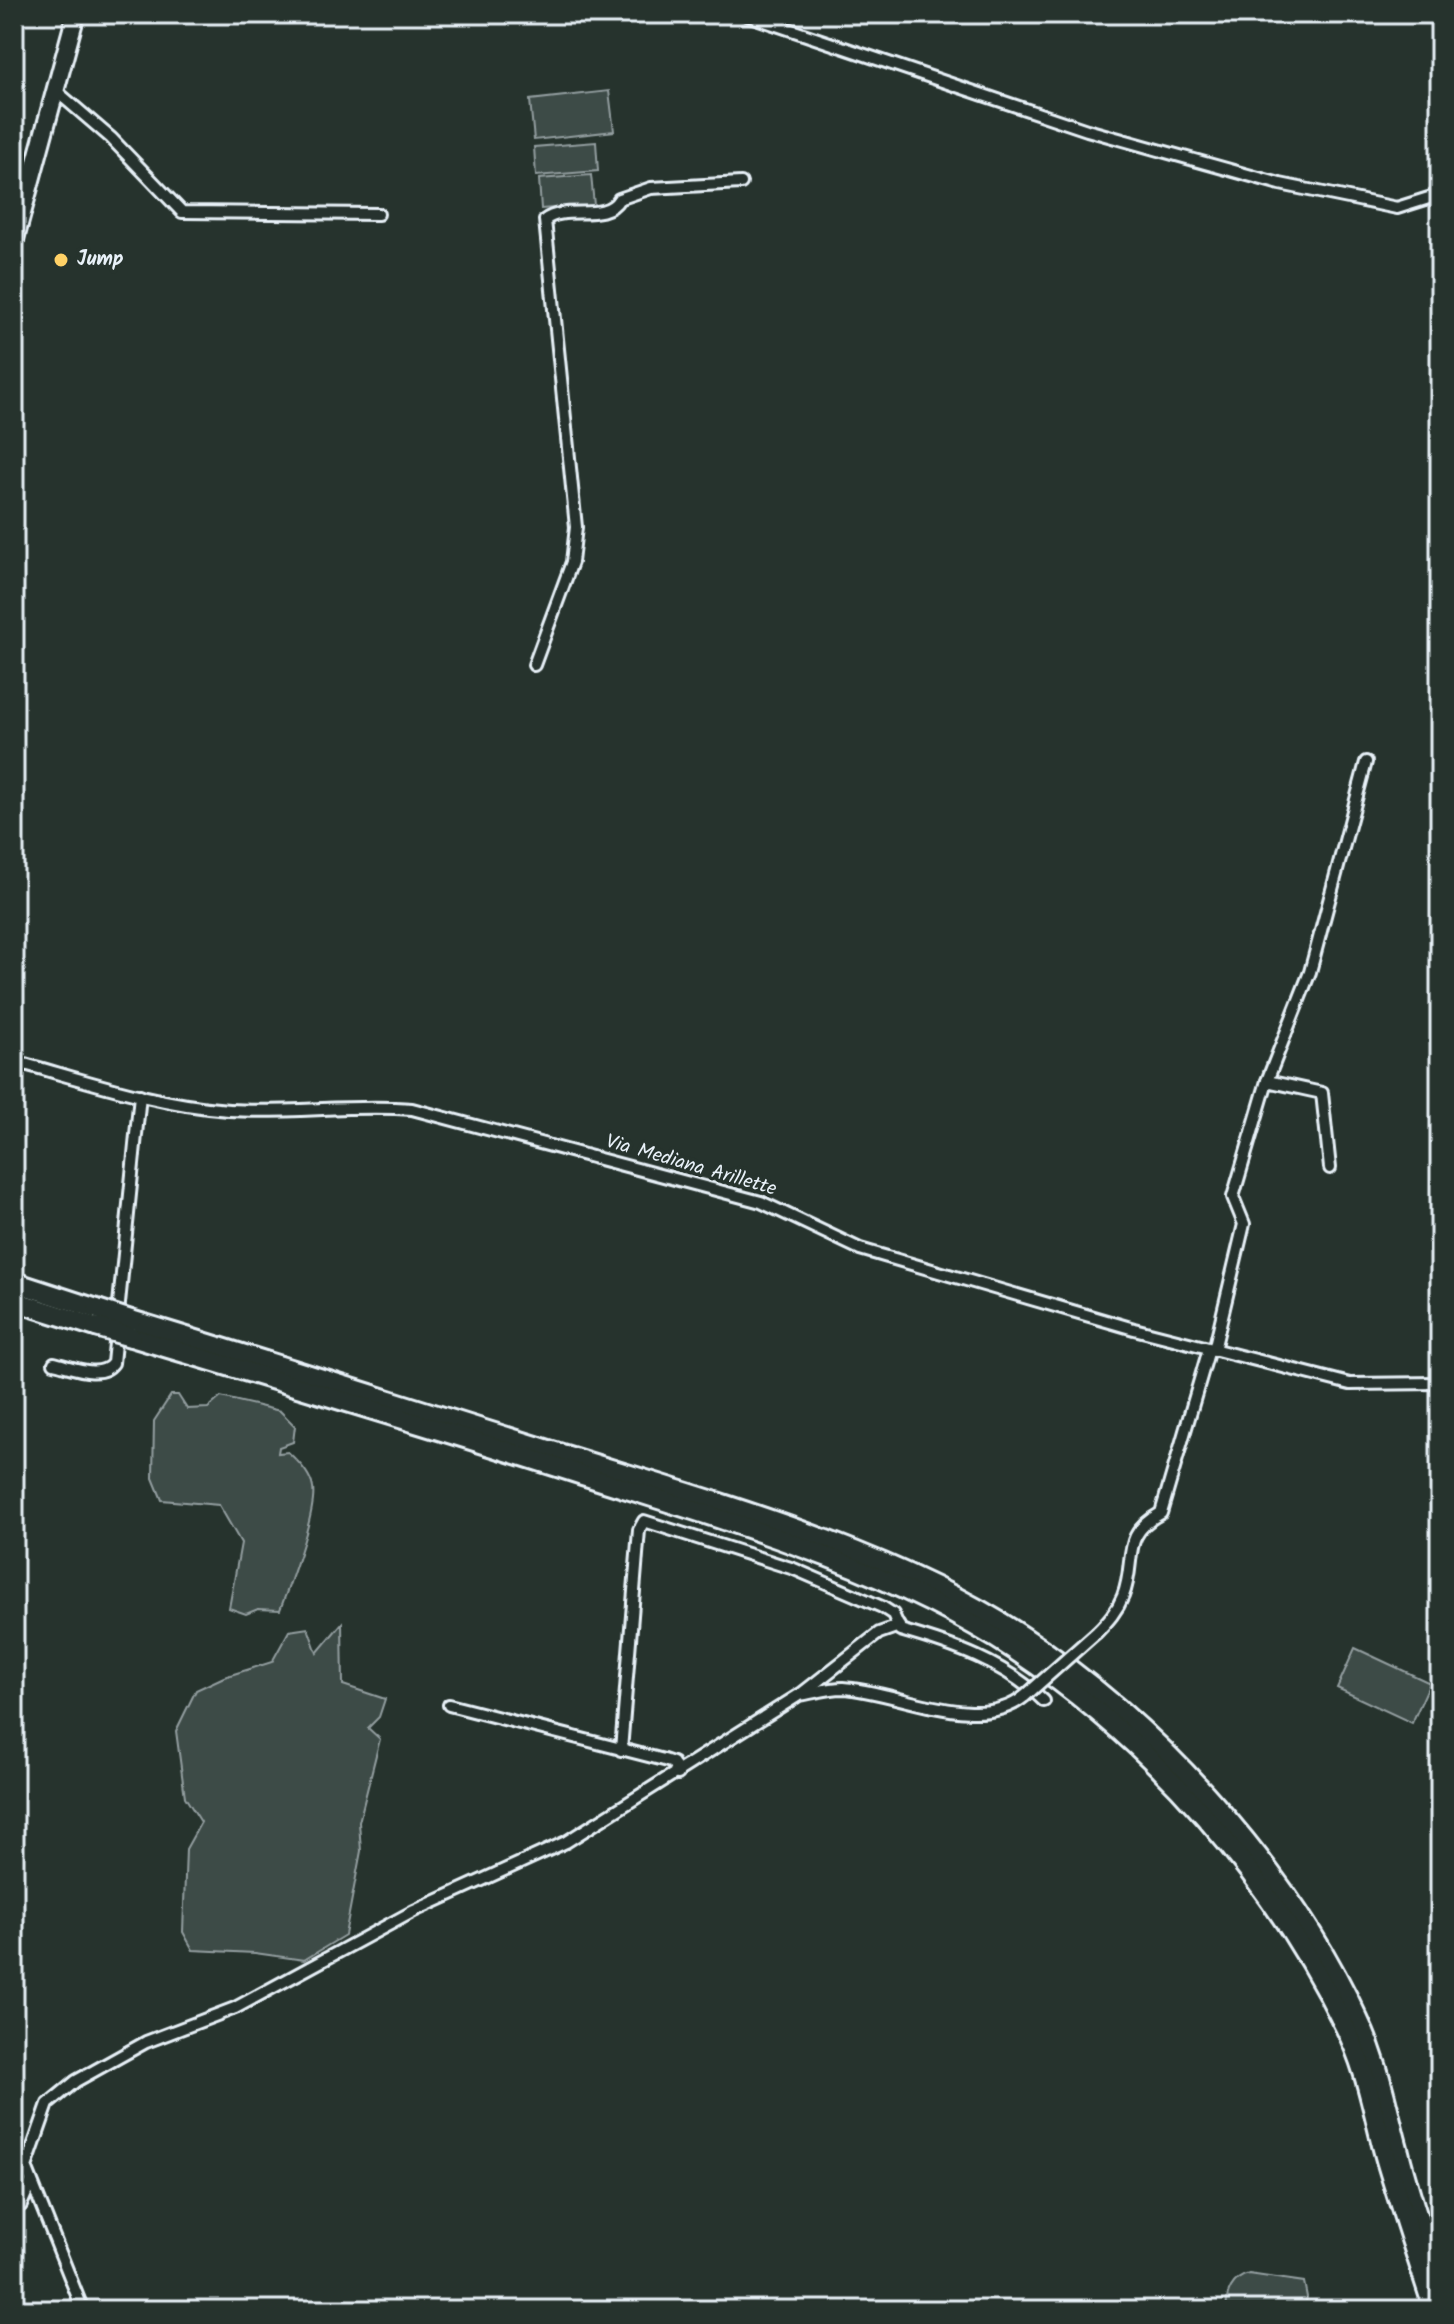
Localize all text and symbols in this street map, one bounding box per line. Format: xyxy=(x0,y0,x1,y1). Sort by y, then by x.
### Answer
place label: Jump xyxy=(77,244,124,276)
marker: Jump xyxy=(52,251,70,269)
street label: Via Mediana Arillette xyxy=(602,1126,780,1206)

